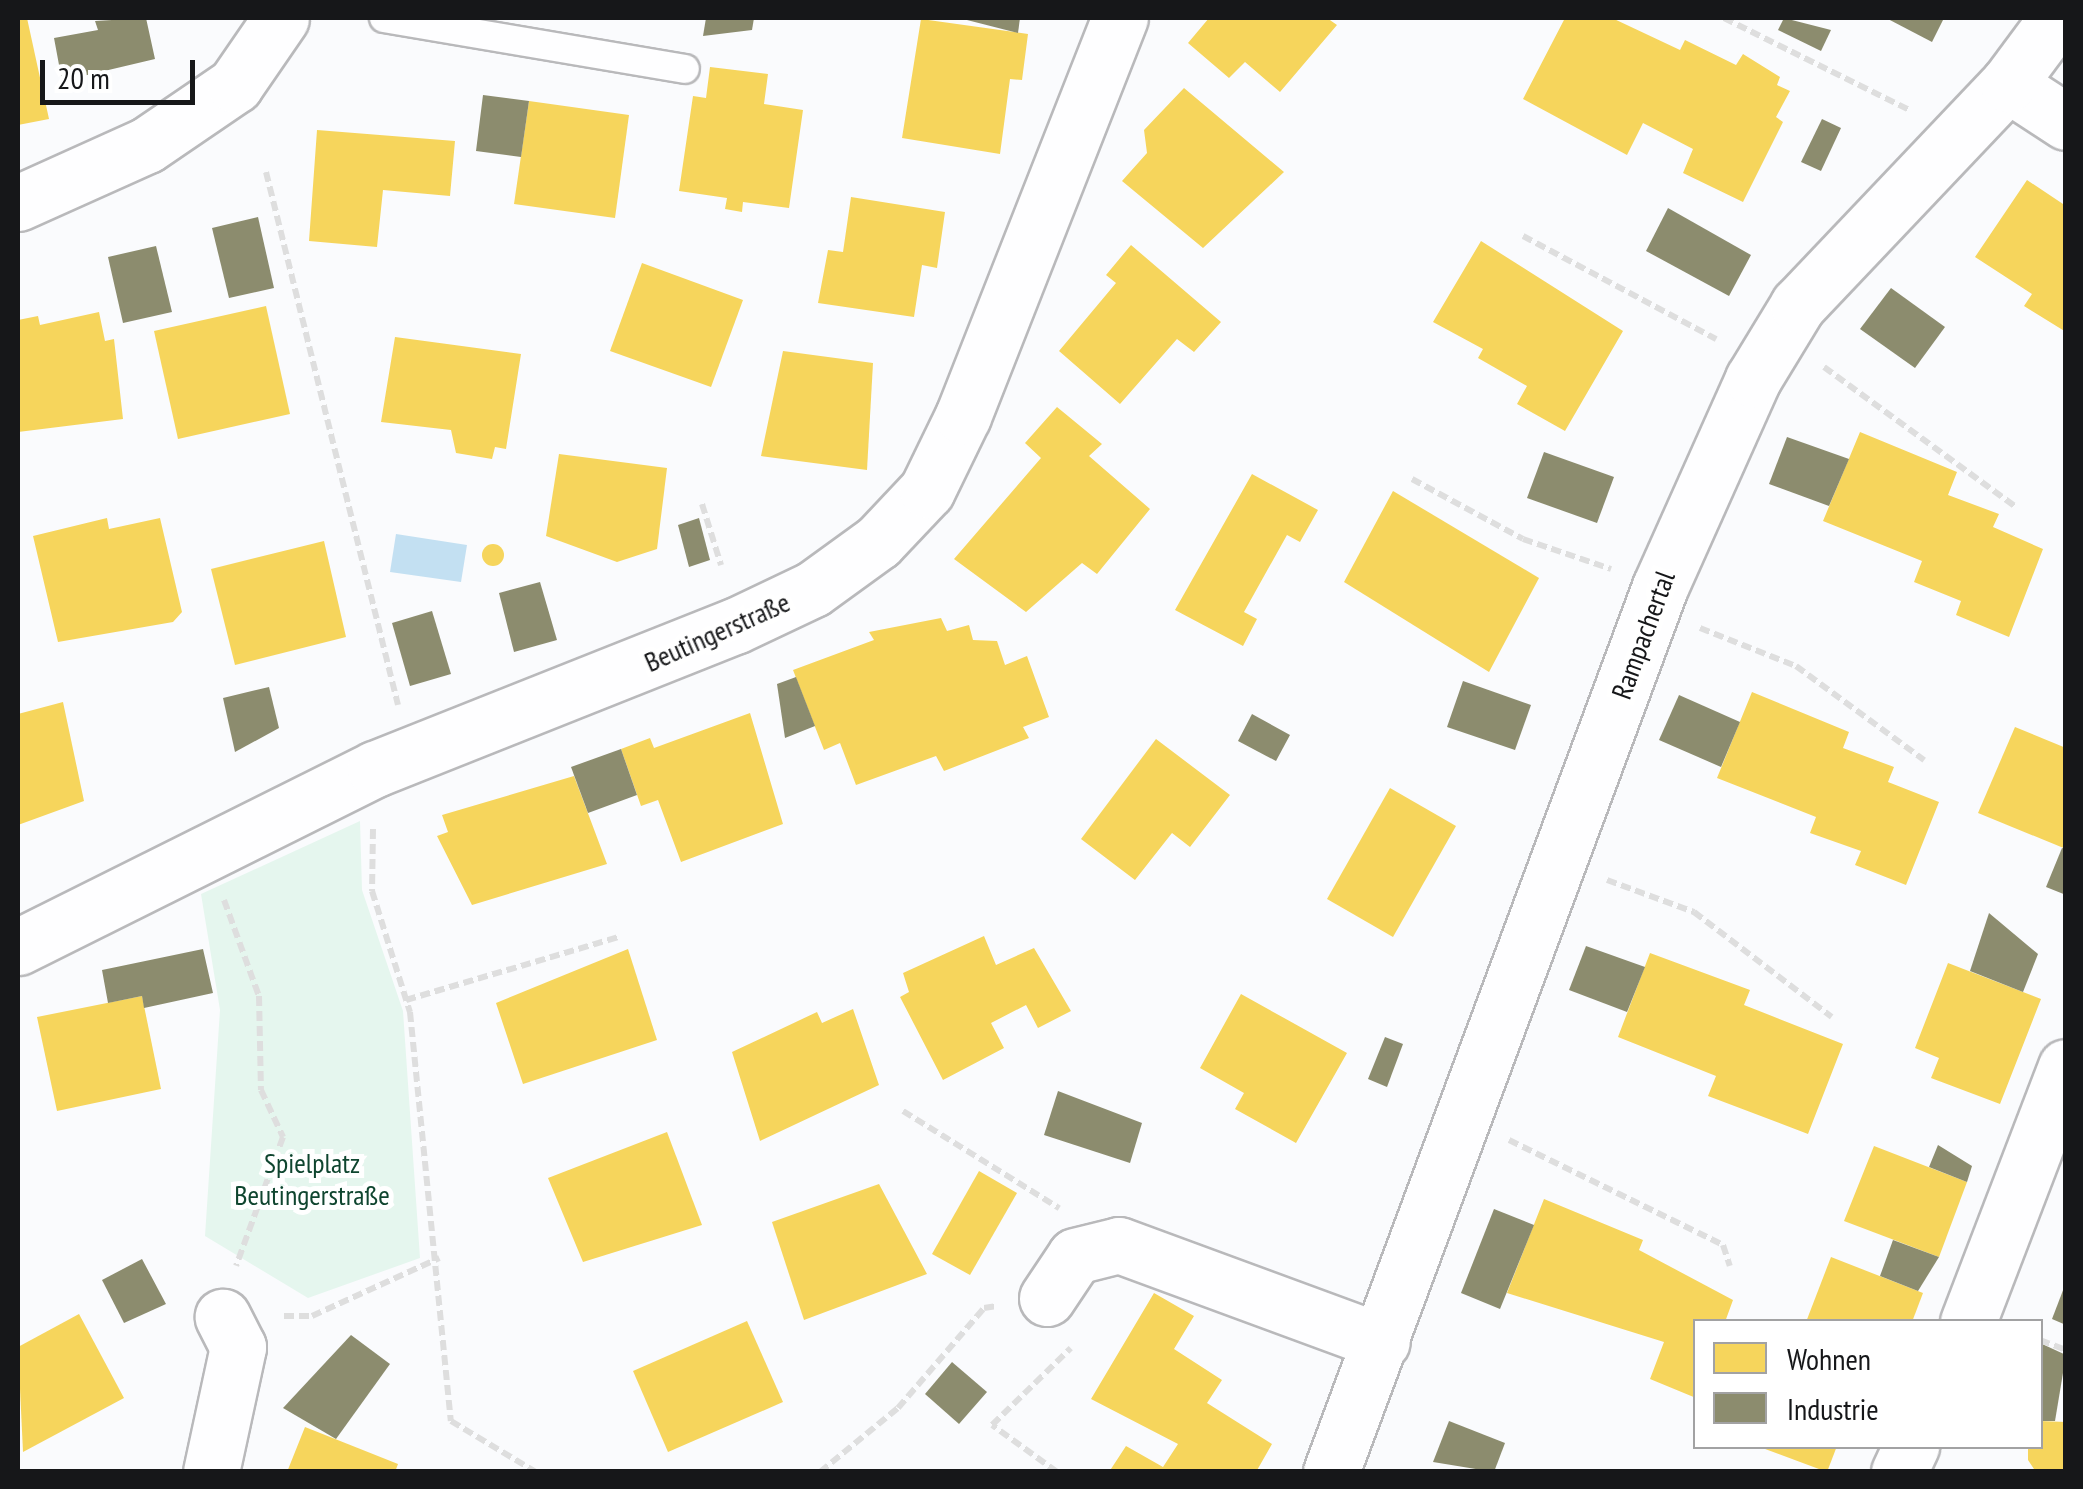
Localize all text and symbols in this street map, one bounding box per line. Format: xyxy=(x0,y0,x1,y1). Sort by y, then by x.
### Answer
scale bar xyxy=(45,40,200,102)
text: 20 m xyxy=(57,58,110,97)
street label: Rampachertal xyxy=(1604,566,1682,704)
street label: Beutingerstraße xyxy=(639,585,795,679)
park label: Spielplatz Beutingerstraße xyxy=(234,1146,390,1212)
legend xyxy=(1693,1319,2043,1449)
text: Wohnen xyxy=(1787,1339,1871,1378)
text: Industrie xyxy=(1787,1389,1879,1428)

